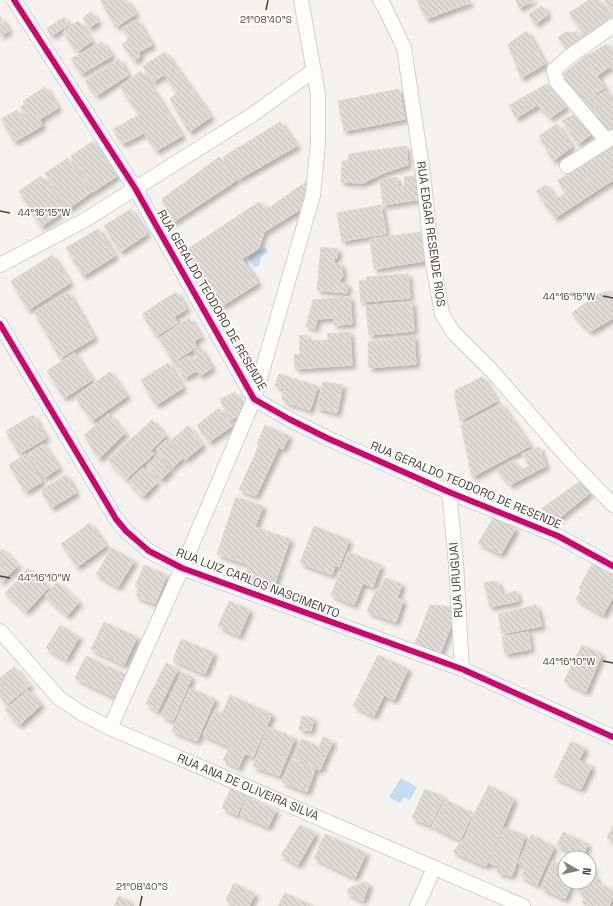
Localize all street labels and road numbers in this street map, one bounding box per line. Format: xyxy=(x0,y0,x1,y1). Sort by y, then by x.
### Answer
street label: RUA EDGAR RESENDE RIOS xyxy=(413,160,449,308)
street label: RUA GERALDO TEODORO DE RESENDE xyxy=(154,207,271,393)
street label: RUA GERALDO TEODORO DE RESENDE xyxy=(368,437,564,533)
street label: RUA URUGUAI xyxy=(445,542,467,618)
street label: RUA LUIZ CARLOS NASCIMENTO xyxy=(174,544,342,622)
street label: RUA ANA DE OLIVEIRA SILVA xyxy=(175,750,322,824)

